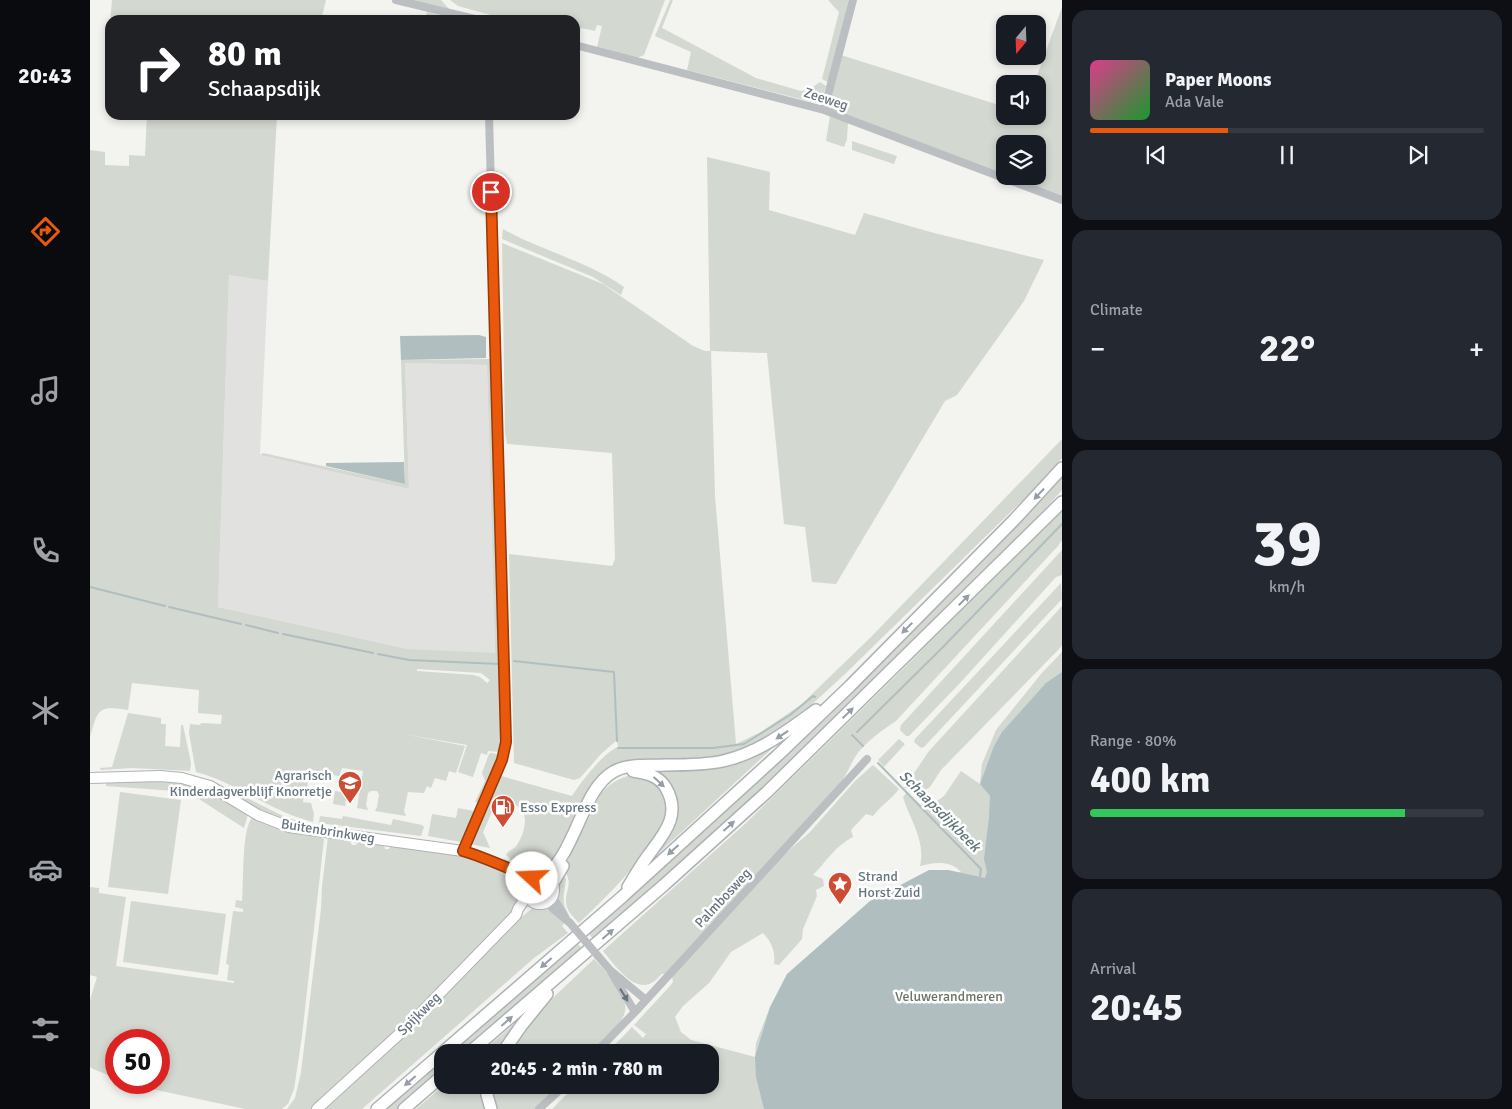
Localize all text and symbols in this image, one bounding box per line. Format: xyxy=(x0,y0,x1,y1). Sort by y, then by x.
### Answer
north arrow xyxy=(996,15,1046,65)
map controls xyxy=(996,15,1046,185)
text: 80 m xyxy=(208,32,282,75)
icon: right xyxy=(125,35,190,100)
text: 20:43 xyxy=(18,62,72,89)
text: Paper Moons xyxy=(1165,68,1271,92)
text: Schaapsdijk xyxy=(208,75,321,102)
button: sound xyxy=(996,75,1046,125)
street label: Zeeweg xyxy=(802,84,850,114)
text: Ada Vale xyxy=(1165,92,1224,112)
button: layers xyxy=(996,135,1046,185)
icon: previous xyxy=(1142,141,1170,169)
icon: pause xyxy=(1273,141,1301,169)
icon: next xyxy=(1404,141,1432,169)
pin xyxy=(470,171,512,213)
icon: arrive xyxy=(477,178,505,206)
icon: directions xyxy=(28,214,63,249)
text: Climate xyxy=(1090,300,1143,320)
text: 22° xyxy=(1259,325,1315,372)
text: − xyxy=(1090,332,1105,366)
text: + xyxy=(1469,332,1484,366)
icon: music xyxy=(28,373,63,408)
one-way arrow xyxy=(1033,487,1045,499)
text: 39 xyxy=(1252,504,1322,584)
icon: phone xyxy=(28,533,63,568)
text: km/h xyxy=(1269,577,1305,597)
one-way arrow xyxy=(958,594,970,606)
one-way arrow xyxy=(901,622,913,634)
icon: climate xyxy=(28,693,63,728)
one-way arrow xyxy=(842,708,854,720)
one-way arrow xyxy=(775,730,789,739)
text: Range · 80% xyxy=(1090,731,1176,751)
text: 400 km xyxy=(1090,756,1211,803)
place label: Agrarisch Kinderdagverblijf Knorretje xyxy=(170,767,332,800)
water label: Schaapsdijkbeek xyxy=(896,767,985,856)
school or university icon: Agrarisch Kinderdagverblijf Knorretje xyxy=(337,770,363,804)
one-way arrow xyxy=(653,776,665,788)
fuel station icon: Esso Express xyxy=(490,794,516,828)
place label: Esso Express xyxy=(520,799,596,816)
street label: Buitenbrinkweg xyxy=(280,815,376,847)
one-way arrow xyxy=(723,820,735,832)
one-way arrow xyxy=(668,844,680,856)
position arrow xyxy=(505,851,557,903)
icon: car xyxy=(28,852,63,887)
street label: Palmbosweg xyxy=(691,865,755,931)
place label: Strand Horst Zuid xyxy=(858,868,920,901)
place icon: Strand Horst Zuid xyxy=(827,871,853,905)
one-way arrow xyxy=(601,928,613,940)
one-way arrow xyxy=(539,958,552,969)
text: Arrival xyxy=(1090,959,1136,979)
text: 20:45 xyxy=(1090,984,1183,1031)
one-way arrow xyxy=(620,988,629,1001)
park label: Veluwerandmeren xyxy=(895,988,1003,1005)
street label: Spijkweg xyxy=(394,989,444,1039)
icon: filters xyxy=(28,1012,63,1047)
one-way arrow xyxy=(501,1015,513,1027)
speed limit sign: 50 xyxy=(105,1029,170,1094)
text: 20:45 · 2 min · 780 m xyxy=(490,1057,663,1081)
one-way arrow xyxy=(404,1075,416,1086)

